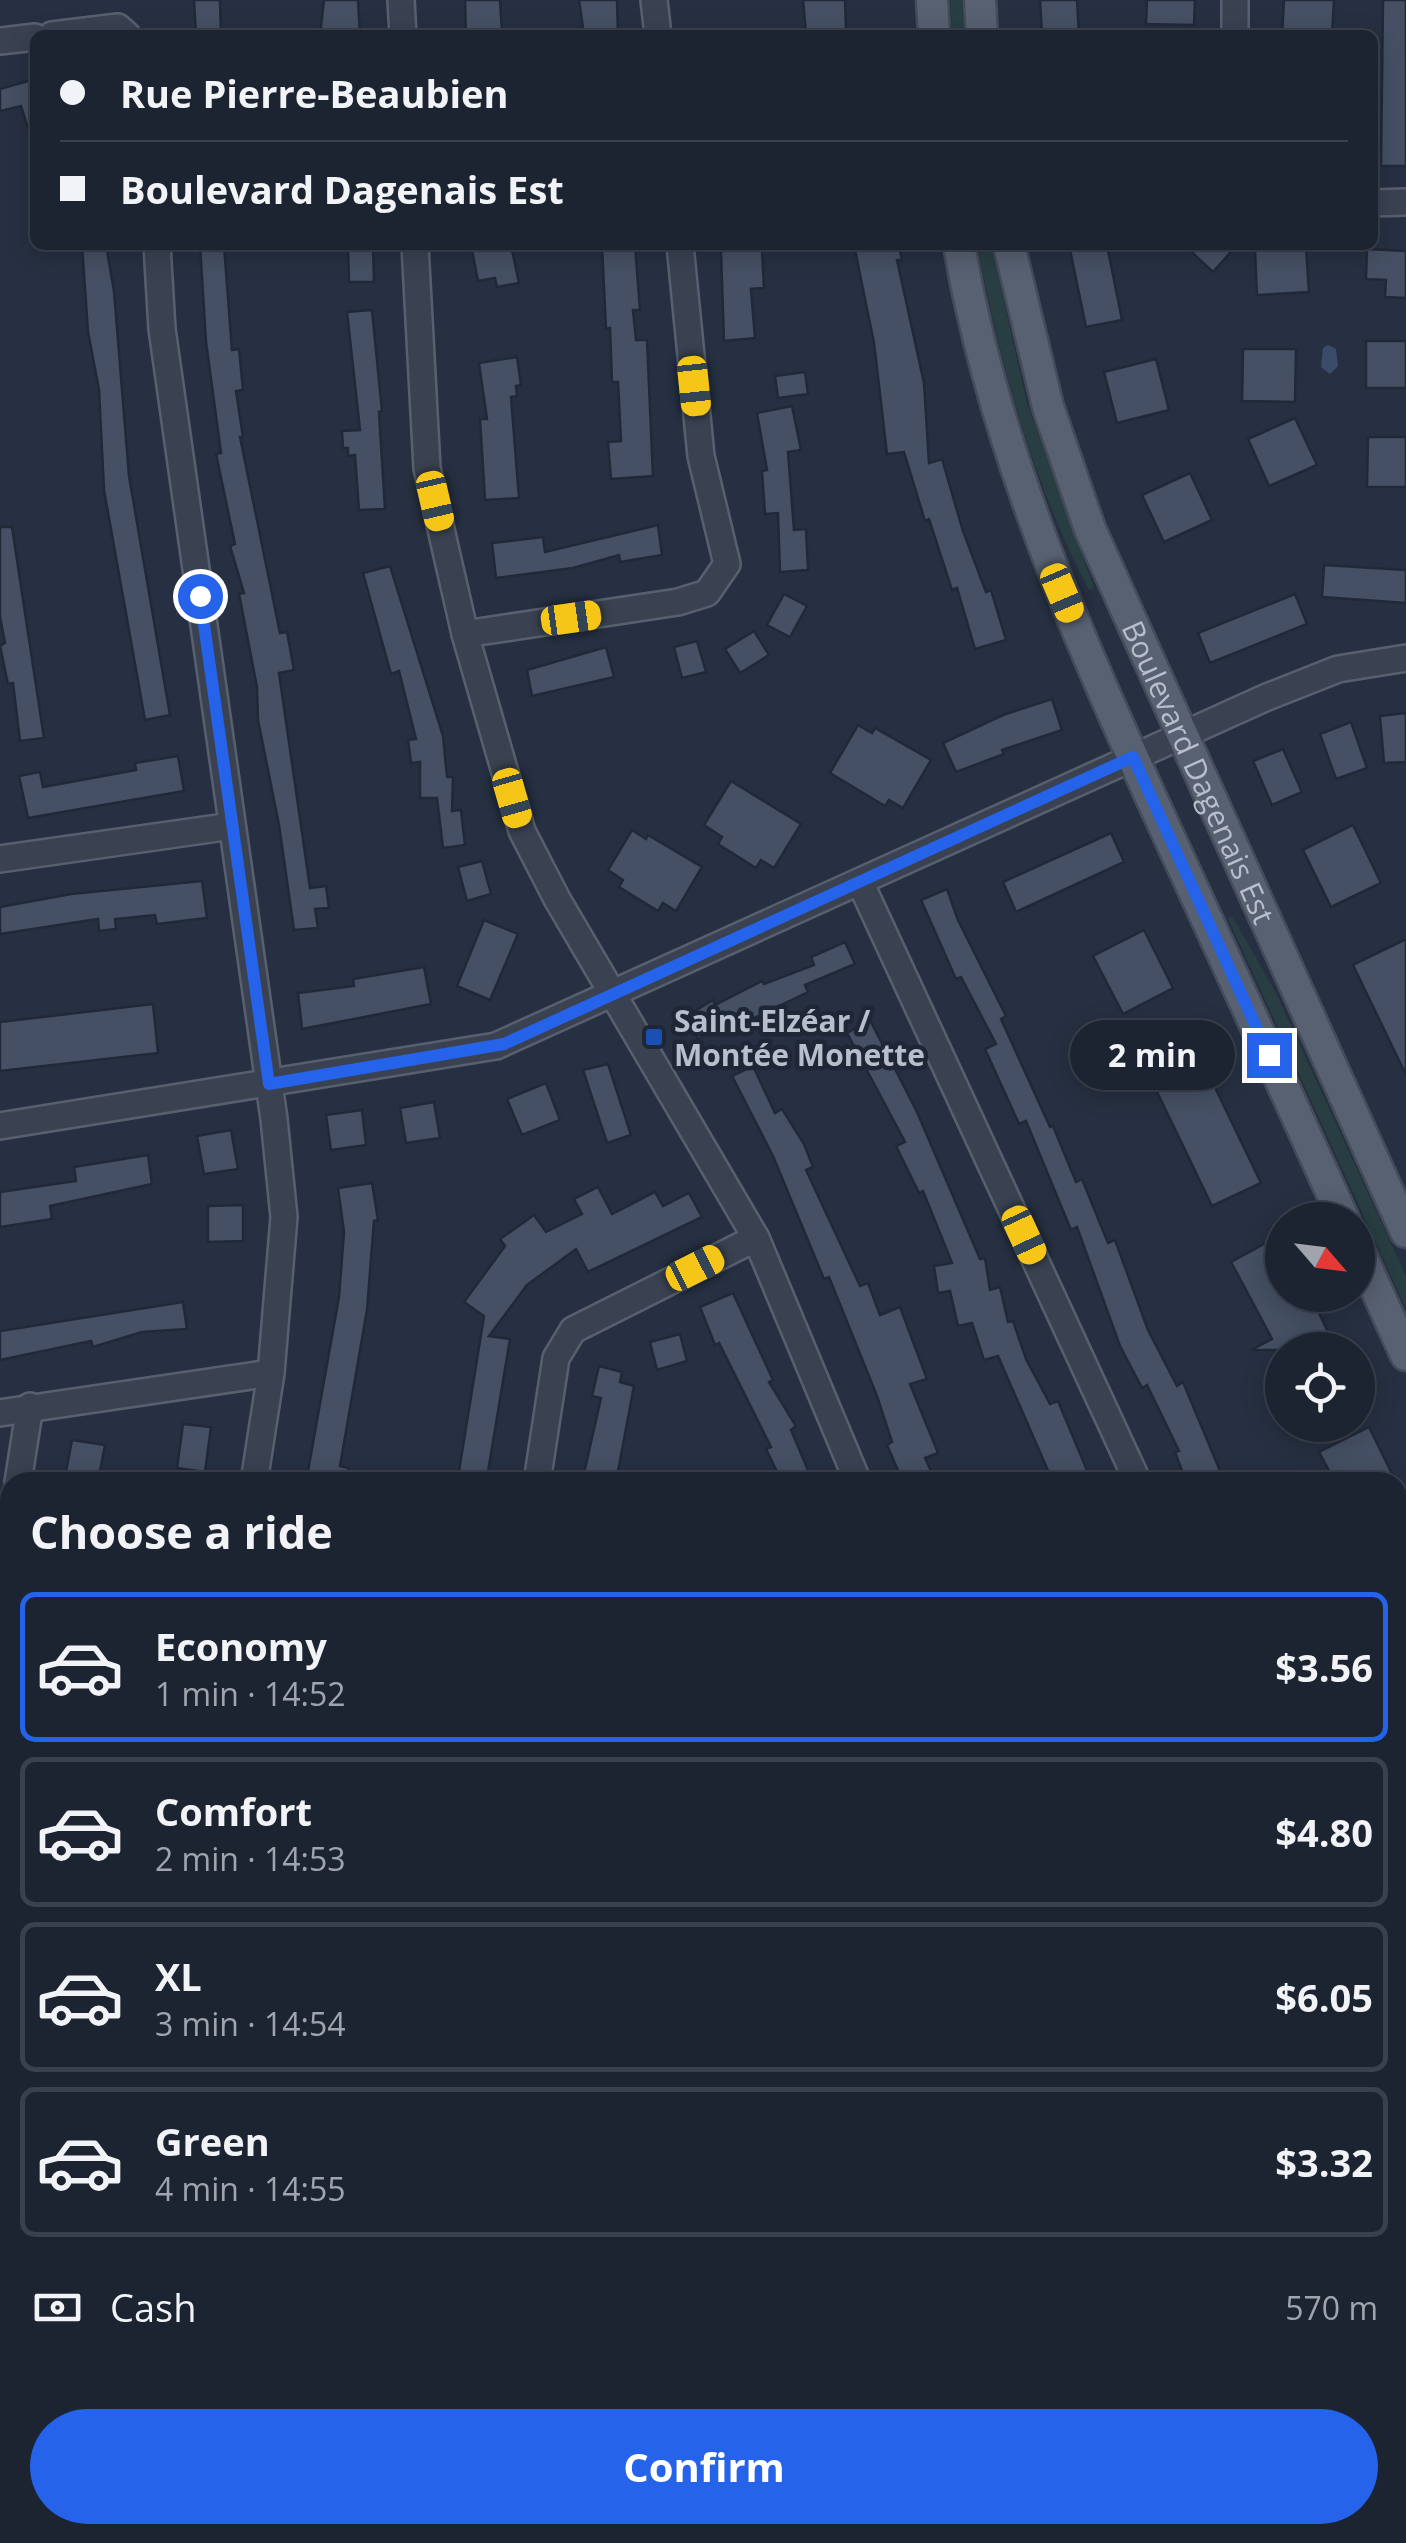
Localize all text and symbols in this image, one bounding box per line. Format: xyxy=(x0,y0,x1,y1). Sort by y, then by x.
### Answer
text: Rue Pierre-Beaubien xyxy=(120,67,508,119)
text: Boulevard Dagenais Est xyxy=(120,163,564,215)
car xyxy=(676,355,712,417)
car xyxy=(414,468,456,534)
car xyxy=(1036,560,1088,626)
route start xyxy=(178,574,223,619)
car xyxy=(539,599,603,637)
street label: Boulevard Dagenais Est xyxy=(1113,614,1285,930)
car xyxy=(489,765,535,831)
place label: Saint-Elzéar / Montée Monette xyxy=(674,1000,925,1075)
callout: 2 min xyxy=(1069,1020,1234,1090)
marker: Saint-Elzéar / Montée Monette xyxy=(643,1026,665,1048)
text: 2 min xyxy=(1108,1033,1197,1076)
route end xyxy=(1247,1033,1292,1078)
car xyxy=(998,1201,1050,1269)
north arrow xyxy=(1265,1202,1375,1312)
map controls xyxy=(1265,1202,1375,1442)
car xyxy=(661,1241,729,1295)
button: locate xyxy=(1265,1332,1375,1442)
text: Choose a ride xyxy=(30,1501,333,1562)
text: Economy xyxy=(155,1620,327,1672)
icon: car xyxy=(35,1622,125,1712)
text: $3.56 xyxy=(1275,1641,1373,1693)
text: 1 min · 14:52 xyxy=(155,1672,346,1715)
text: Comfort xyxy=(155,1785,312,1837)
icon: car xyxy=(35,1787,125,1877)
text: $4.80 xyxy=(1275,1806,1373,1858)
text: 2 min · 14:53 xyxy=(155,1837,346,1880)
text: XL xyxy=(155,1950,202,2002)
icon: car xyxy=(35,1952,125,2042)
text: $6.05 xyxy=(1275,1971,1373,2023)
text: 3 min · 14:54 xyxy=(155,2002,346,2045)
text: Green xyxy=(155,2115,270,2167)
icon: car xyxy=(35,2117,125,2207)
text: $3.32 xyxy=(1275,2136,1373,2188)
text: 4 min · 14:55 xyxy=(155,2167,346,2210)
icon: cash xyxy=(30,2280,85,2335)
text: Cash xyxy=(110,2281,196,2333)
text: 570 m xyxy=(1285,2286,1378,2329)
button: Confirm xyxy=(30,2409,1378,2524)

